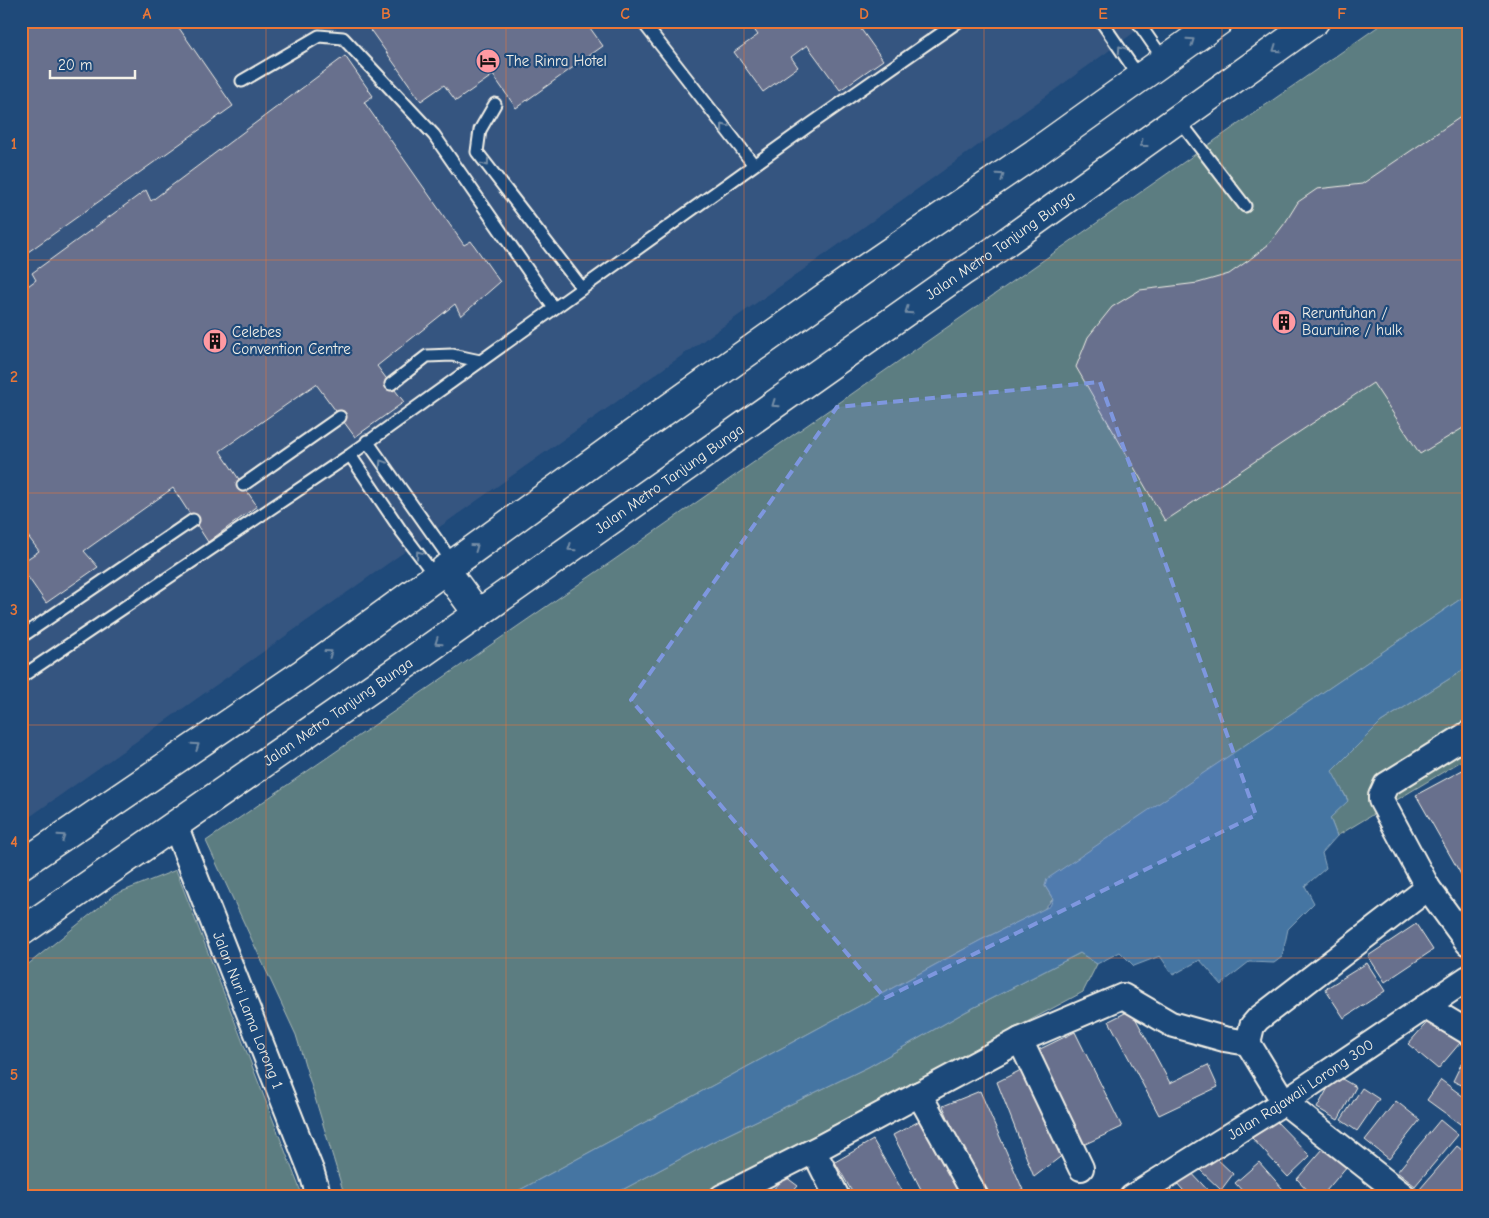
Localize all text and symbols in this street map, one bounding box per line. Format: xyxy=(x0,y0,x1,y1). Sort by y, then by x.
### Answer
text: A xyxy=(143,5,152,23)
text: B xyxy=(381,5,391,23)
text: C xyxy=(620,5,630,23)
text: D xyxy=(859,5,869,23)
text: E xyxy=(1098,5,1108,23)
text: F xyxy=(1337,5,1347,23)
one-way arrow xyxy=(1185,38,1194,47)
one-way arrow xyxy=(1272,43,1281,53)
one-way arrow xyxy=(1118,46,1127,55)
scale bar xyxy=(50,48,135,80)
hotel icon: The Rinra Hotel xyxy=(475,48,501,74)
place label: The Rinra Hotel xyxy=(506,52,607,70)
text: 20 m xyxy=(58,56,92,74)
one-way arrow xyxy=(721,124,729,133)
text: 1 xyxy=(11,135,17,153)
one-way arrow xyxy=(1139,138,1149,147)
one-way arrow xyxy=(480,157,489,167)
one-way arrow xyxy=(995,173,1005,182)
street label: Jalan Metro Tanjung Bunga xyxy=(922,187,1078,304)
place label: Reruntuhan / Bauruine / hulk xyxy=(1302,304,1403,339)
one-way arrow xyxy=(904,305,914,314)
building icon: Reruntuhan / Bauruine / hulk xyxy=(1271,309,1297,335)
place label: Celebes Convention Centre xyxy=(232,323,351,358)
building icon: Celebes Convention Centre xyxy=(202,328,228,354)
text: 2 xyxy=(10,368,18,386)
one-way arrow xyxy=(771,398,781,407)
street label: Jalan Metro Tanjung Bunga xyxy=(591,420,747,537)
one-way arrow xyxy=(379,459,388,469)
one-way arrow xyxy=(567,542,577,551)
one-way arrow xyxy=(469,545,478,553)
one-way arrow xyxy=(416,550,425,560)
text: 3 xyxy=(10,601,18,619)
one-way arrow xyxy=(434,636,444,645)
one-way arrow xyxy=(323,651,332,659)
street label: Jalan Metro Tanjung Bunga xyxy=(260,654,416,770)
one-way arrow xyxy=(190,743,199,752)
text: 4 xyxy=(10,833,18,851)
one-way arrow xyxy=(56,834,65,844)
street label: Jalan Nuri Lama Lorong 1 xyxy=(209,929,287,1091)
street label: Jalan Rajawali Lorong 300 xyxy=(1224,1035,1377,1144)
text: 5 xyxy=(10,1066,18,1084)

